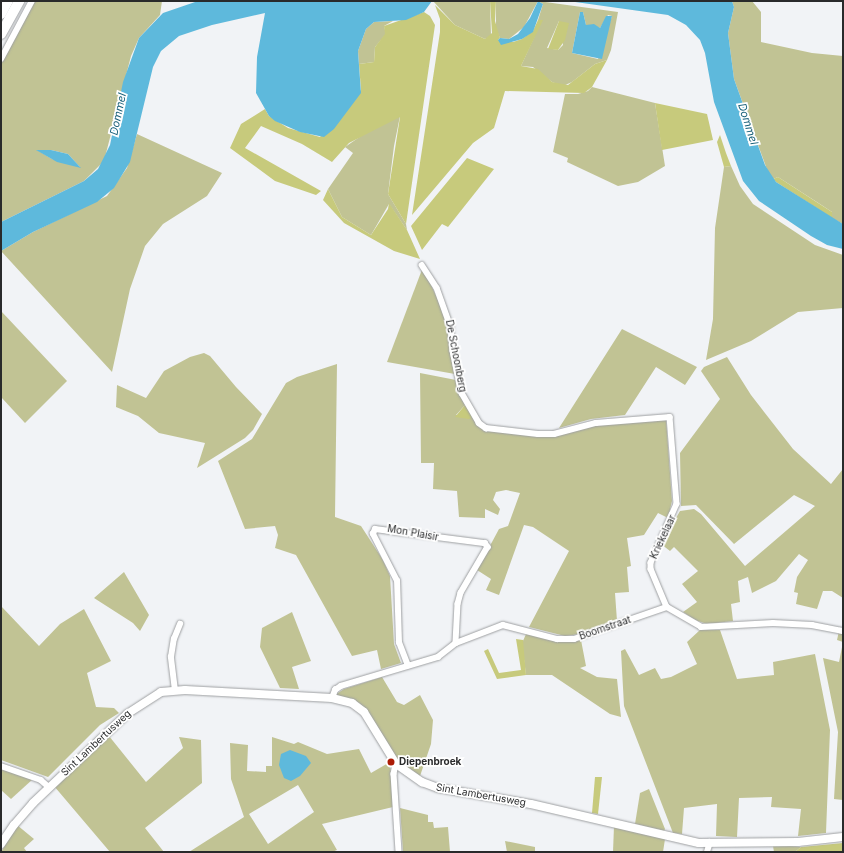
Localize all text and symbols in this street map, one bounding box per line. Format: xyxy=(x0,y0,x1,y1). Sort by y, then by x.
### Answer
water label: Dommel xyxy=(107,92,129,136)
water label: Dommel xyxy=(735,102,761,146)
street label: De Schoonberg xyxy=(443,319,469,393)
street label: Kriekelaar xyxy=(648,513,678,561)
street label: Mon Plaisir xyxy=(386,523,440,543)
street label: Boomstraat xyxy=(577,614,633,642)
street label: Sint Lambertusweg xyxy=(59,708,133,778)
place label: Diepenbroek xyxy=(399,756,461,768)
marker: Diepenbroek xyxy=(386,757,396,767)
street label: Sint Lambertusweg xyxy=(435,781,527,809)

